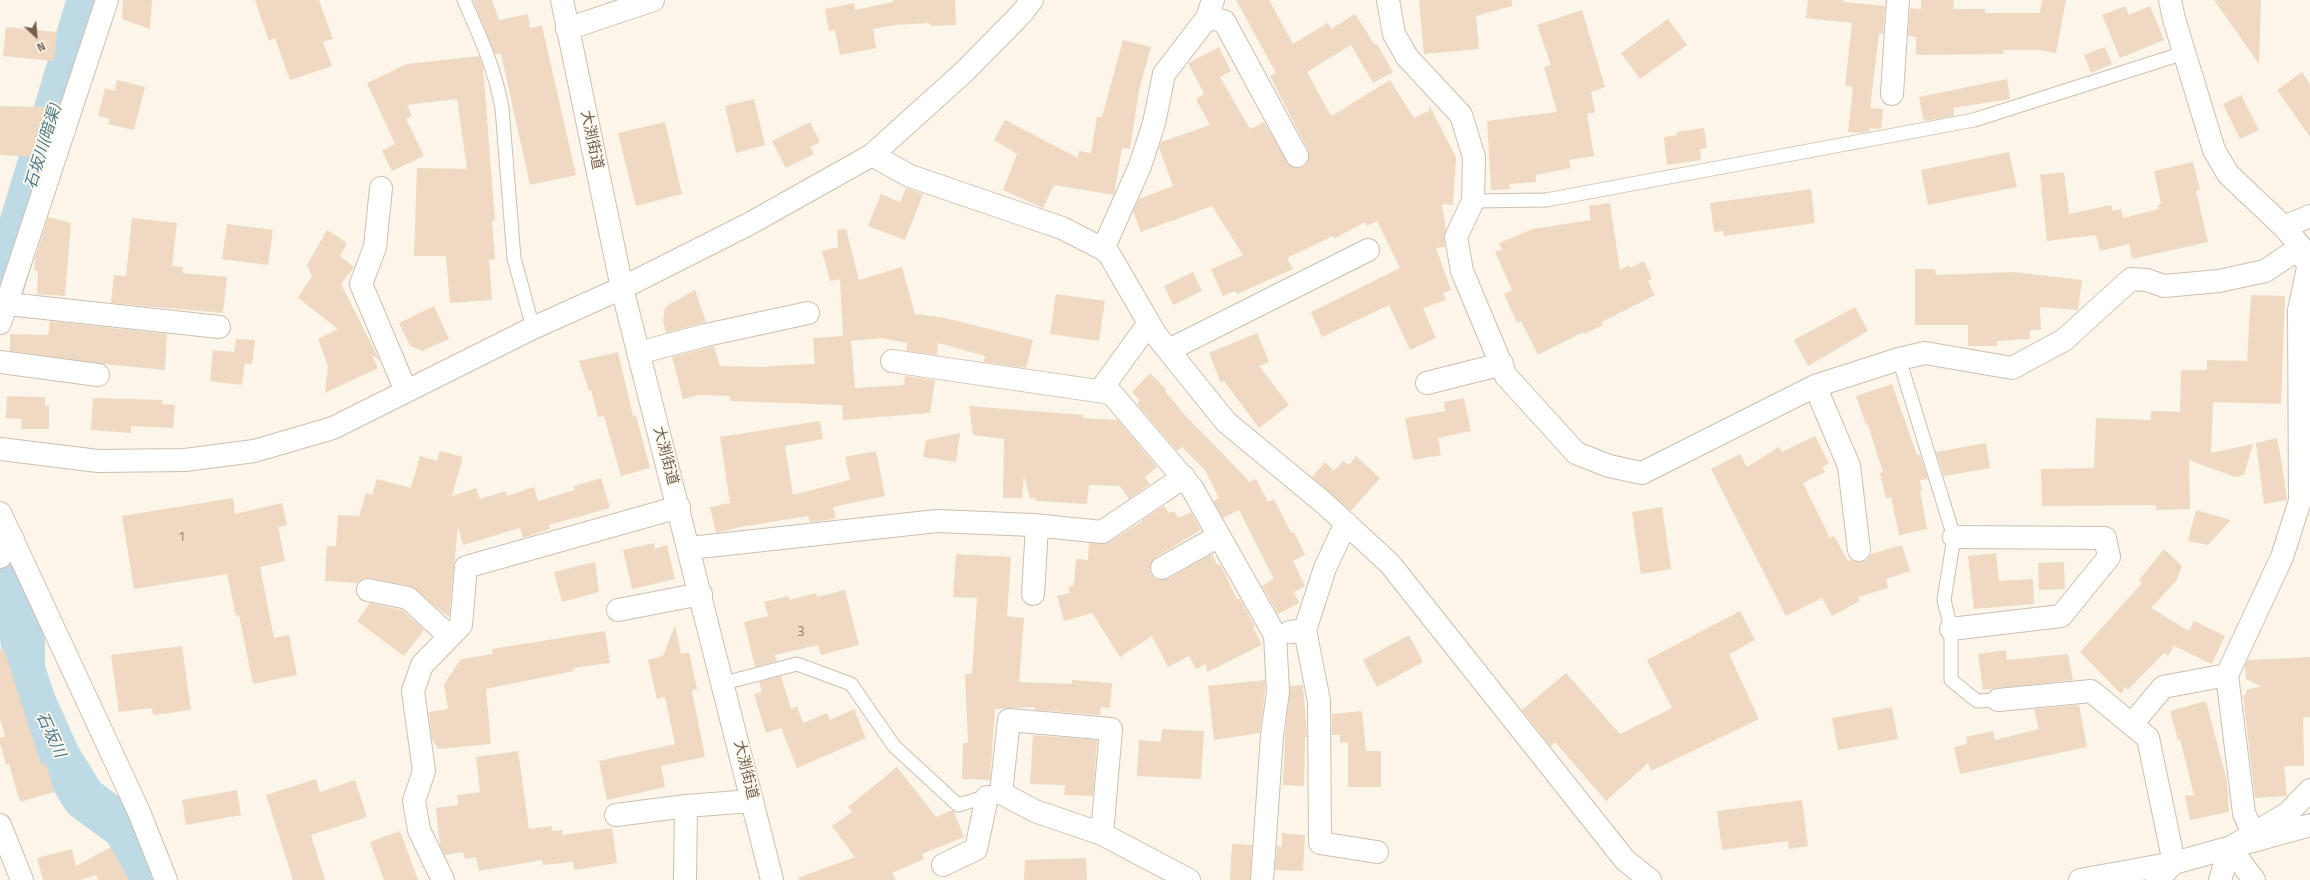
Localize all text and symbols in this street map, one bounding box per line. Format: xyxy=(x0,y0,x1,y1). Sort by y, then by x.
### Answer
north arrow xyxy=(16,16,56,56)
text: N xyxy=(34,38,48,56)
water label: 石坂川(暗渠) xyxy=(22,102,66,192)
street label: 大渕街道 xyxy=(576,109,606,171)
street label: 大渕街道 xyxy=(649,425,681,487)
house number: 1 xyxy=(178,530,186,546)
house number: 3 xyxy=(797,625,805,641)
water label: 石坂川 xyxy=(31,709,69,761)
street label: 大渕街道 xyxy=(729,739,761,801)

